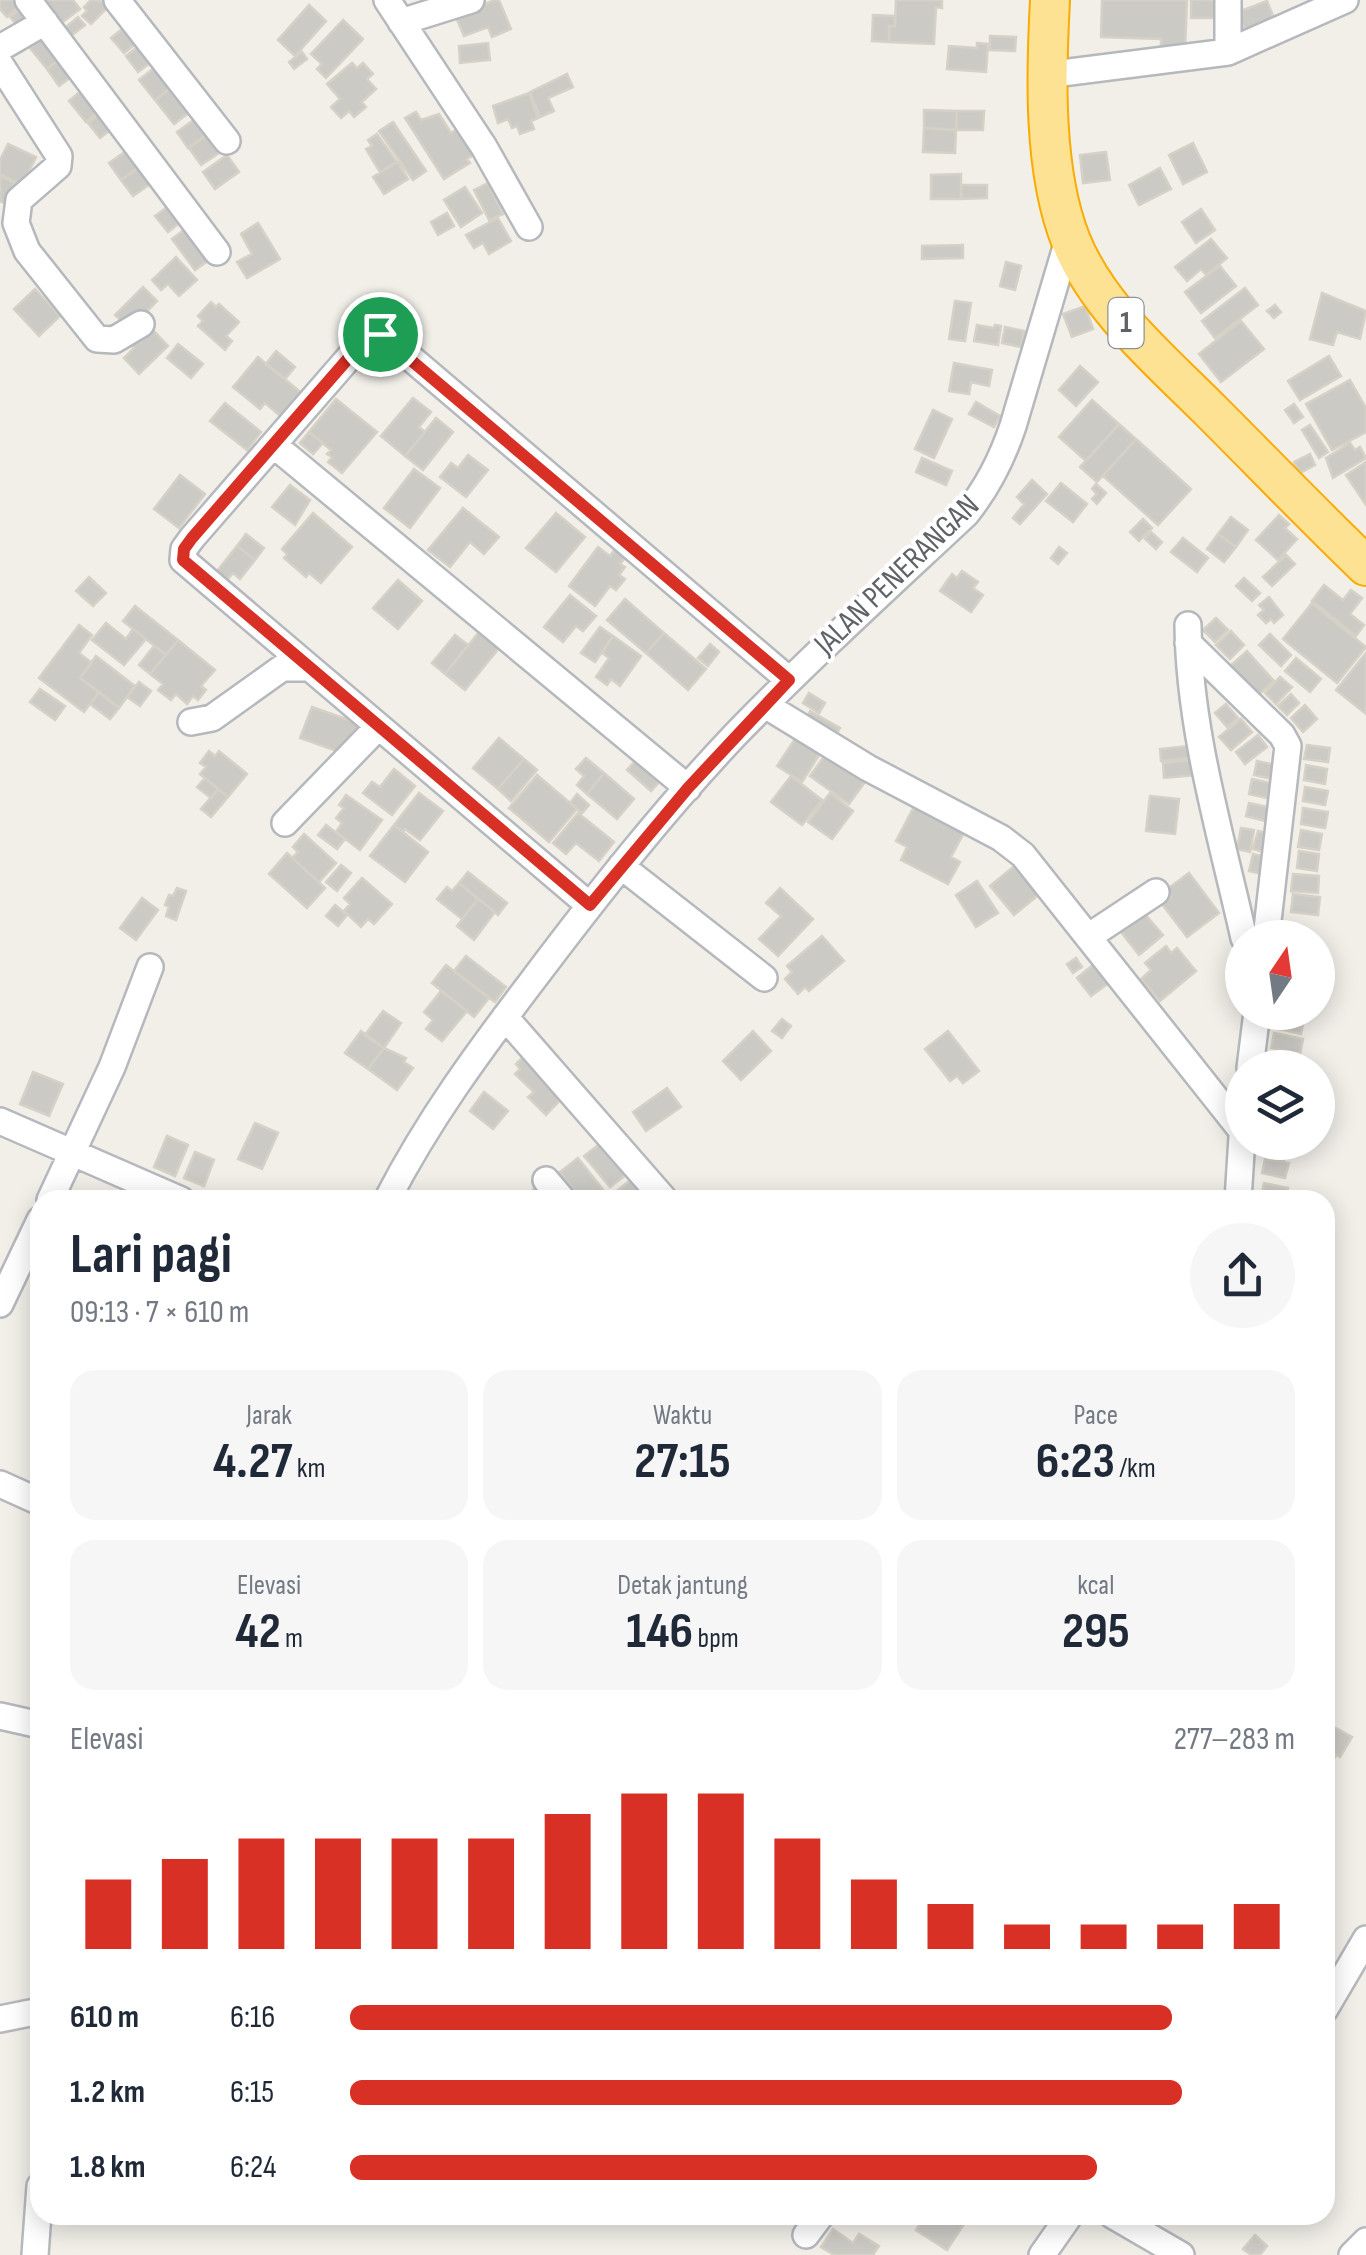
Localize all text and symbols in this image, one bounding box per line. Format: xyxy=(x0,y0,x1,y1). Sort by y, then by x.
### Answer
pin xyxy=(338,292,423,377)
road number: 1 xyxy=(1108,298,1144,348)
icon: arrive xyxy=(353,307,408,362)
street label: JALAN PENERANGAN xyxy=(806,487,988,664)
north arrow xyxy=(1225,920,1335,1030)
map controls xyxy=(1225,920,1335,1160)
button: layers xyxy=(1225,1050,1335,1160)
text: Lari pagi xyxy=(70,1222,232,1289)
button: share xyxy=(1190,1223,1295,1328)
text: 09:13 · 7 × 610 m xyxy=(70,1293,249,1332)
text: Jarak xyxy=(246,1399,292,1432)
text: Waktu xyxy=(653,1399,712,1432)
text: Pace xyxy=(1074,1399,1118,1432)
text: 4.27 xyxy=(213,1432,292,1492)
text: 27:15 xyxy=(634,1432,731,1492)
text: 6:23 xyxy=(1036,1432,1115,1492)
text: km xyxy=(292,1452,325,1485)
text: /km xyxy=(1115,1452,1156,1485)
text: Elevasi xyxy=(237,1569,301,1602)
text: Detak jantung xyxy=(617,1569,748,1602)
text: kcal xyxy=(1077,1569,1114,1602)
text: 42 xyxy=(235,1602,281,1662)
text: 146 xyxy=(626,1602,693,1662)
text: 295 xyxy=(1062,1602,1130,1662)
text: m xyxy=(281,1622,303,1655)
text: bpm xyxy=(693,1622,739,1655)
text: Elevasi xyxy=(70,1720,143,1759)
text: 277–283 m xyxy=(1174,1720,1295,1759)
text: 610 m xyxy=(70,1998,139,2037)
text: 6:16 xyxy=(230,1998,275,2037)
text: 1.2 km xyxy=(70,2073,145,2112)
text: 6:15 xyxy=(230,2073,274,2112)
text: 1.8 km xyxy=(70,2148,145,2187)
text: 6:24 xyxy=(230,2148,276,2187)

